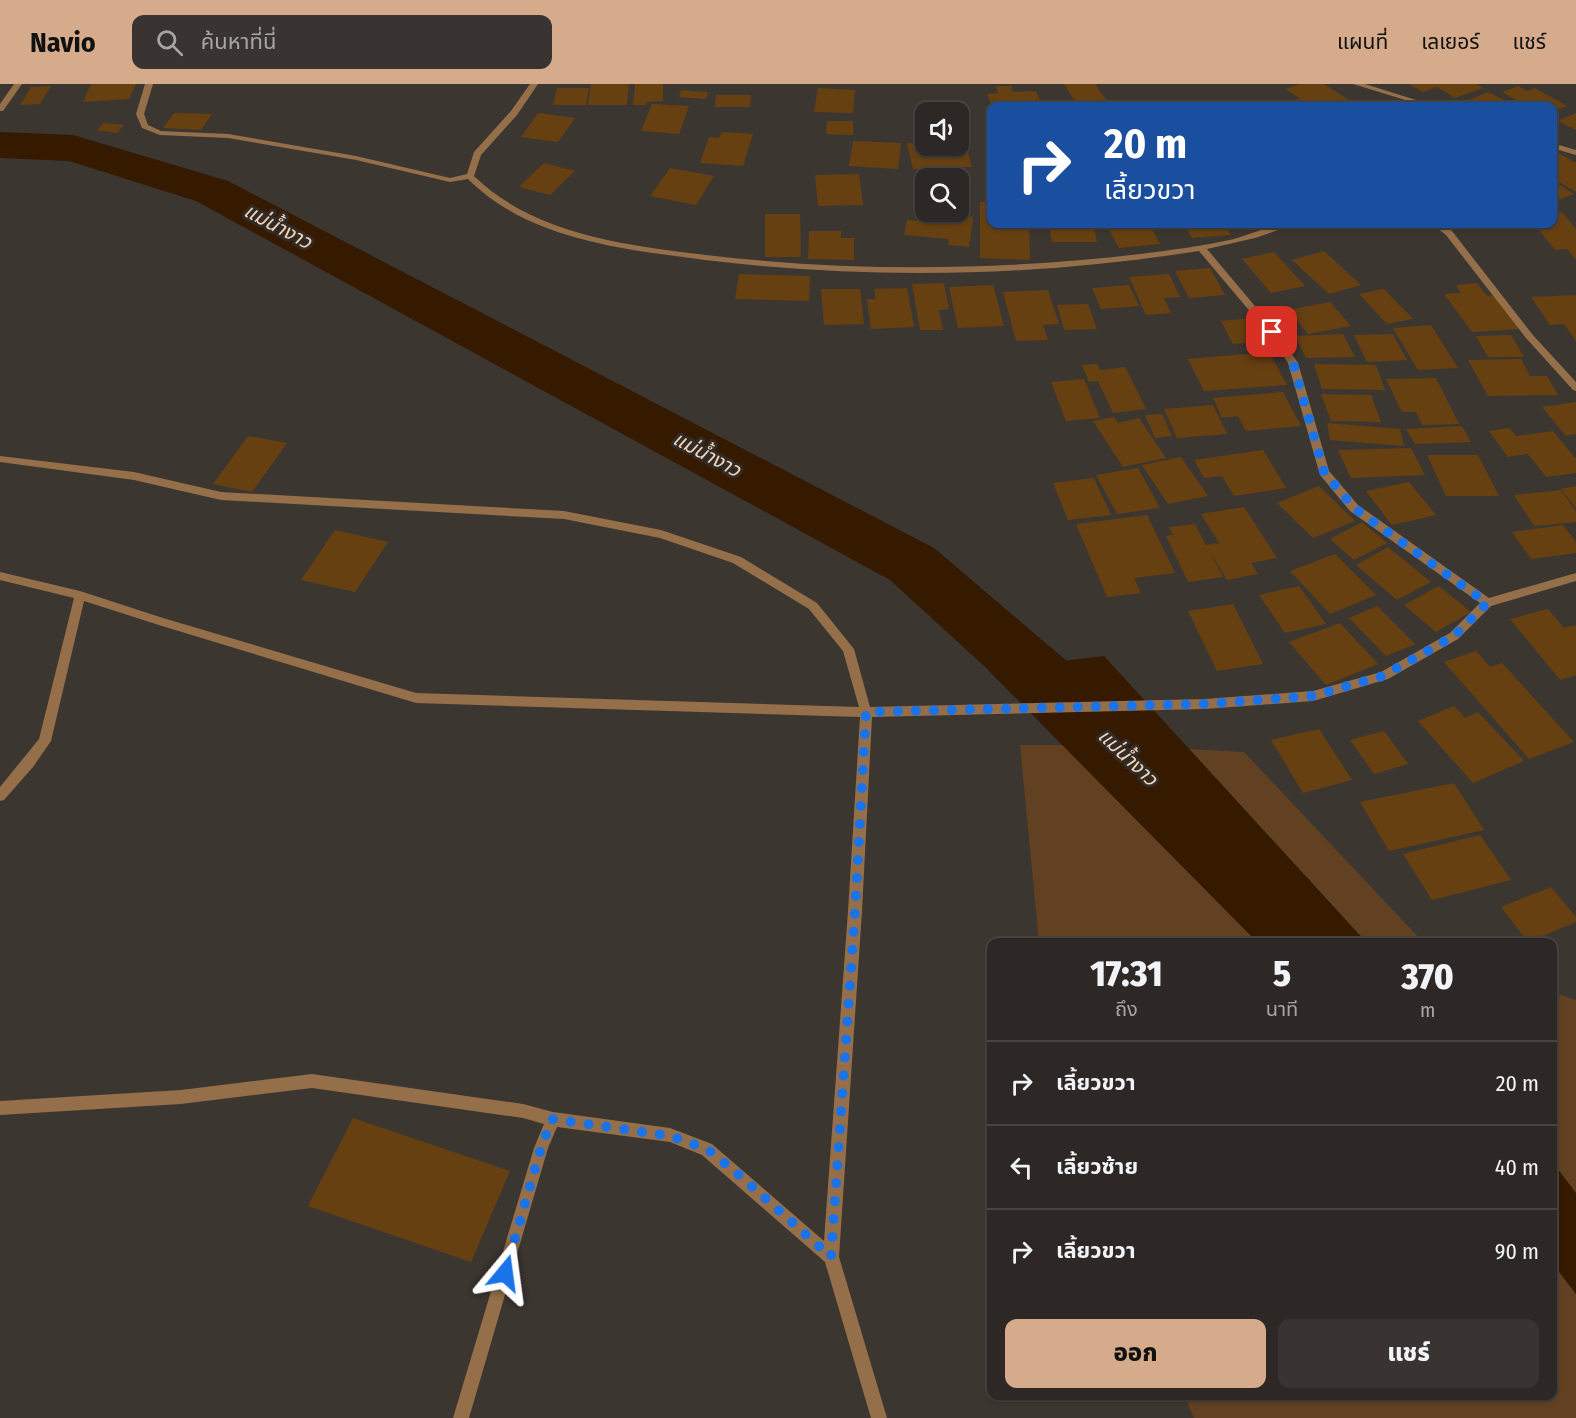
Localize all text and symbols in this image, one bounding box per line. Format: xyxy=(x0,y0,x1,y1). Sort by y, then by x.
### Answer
search box xyxy=(132,15,552,69)
text: Navio xyxy=(30,26,96,59)
icon: search xyxy=(153,26,186,59)
text: ค้นหาที่นี่ xyxy=(201,28,276,55)
text: แผนที่ xyxy=(1337,29,1388,55)
text: เลเยอร์ xyxy=(1421,29,1480,55)
text: แชร์ xyxy=(1513,29,1546,55)
map controls xyxy=(915,102,969,222)
button: sound xyxy=(915,102,969,156)
text: 20 m xyxy=(1104,119,1187,169)
icon: right xyxy=(1005,126,1083,204)
button: search xyxy=(915,168,969,222)
text: เลี้ยวขวา xyxy=(1104,174,1195,206)
water label: แม่น้ำงาว xyxy=(240,197,318,254)
pin xyxy=(1246,306,1297,357)
icon: arrive xyxy=(1255,315,1288,348)
water label: แม่น้ำงาว xyxy=(669,425,747,482)
water label: แม่น้ำงาว xyxy=(1093,722,1165,791)
text: 17:31 xyxy=(1090,952,1163,996)
text: 5 xyxy=(1273,952,1291,996)
text: 370 xyxy=(1401,955,1454,999)
text: ถึง xyxy=(1115,997,1138,1021)
text: นาที xyxy=(1266,997,1298,1021)
text: m xyxy=(1420,998,1435,1022)
icon: right xyxy=(1005,1067,1038,1100)
text: เลี้ยวขวา xyxy=(1056,1069,1136,1096)
text: 20 m xyxy=(1496,1070,1539,1097)
icon: left xyxy=(1005,1151,1038,1184)
text: เลี้ยวซ้าย xyxy=(1056,1153,1138,1180)
text: 40 m xyxy=(1495,1154,1539,1181)
icon: right xyxy=(1005,1235,1038,1268)
text: เลี้ยวขวา xyxy=(1056,1237,1136,1264)
text: 90 m xyxy=(1495,1238,1539,1265)
position arrow xyxy=(473,1241,537,1305)
button: ออก xyxy=(1005,1319,1266,1388)
button: แชร์ xyxy=(1278,1319,1539,1388)

